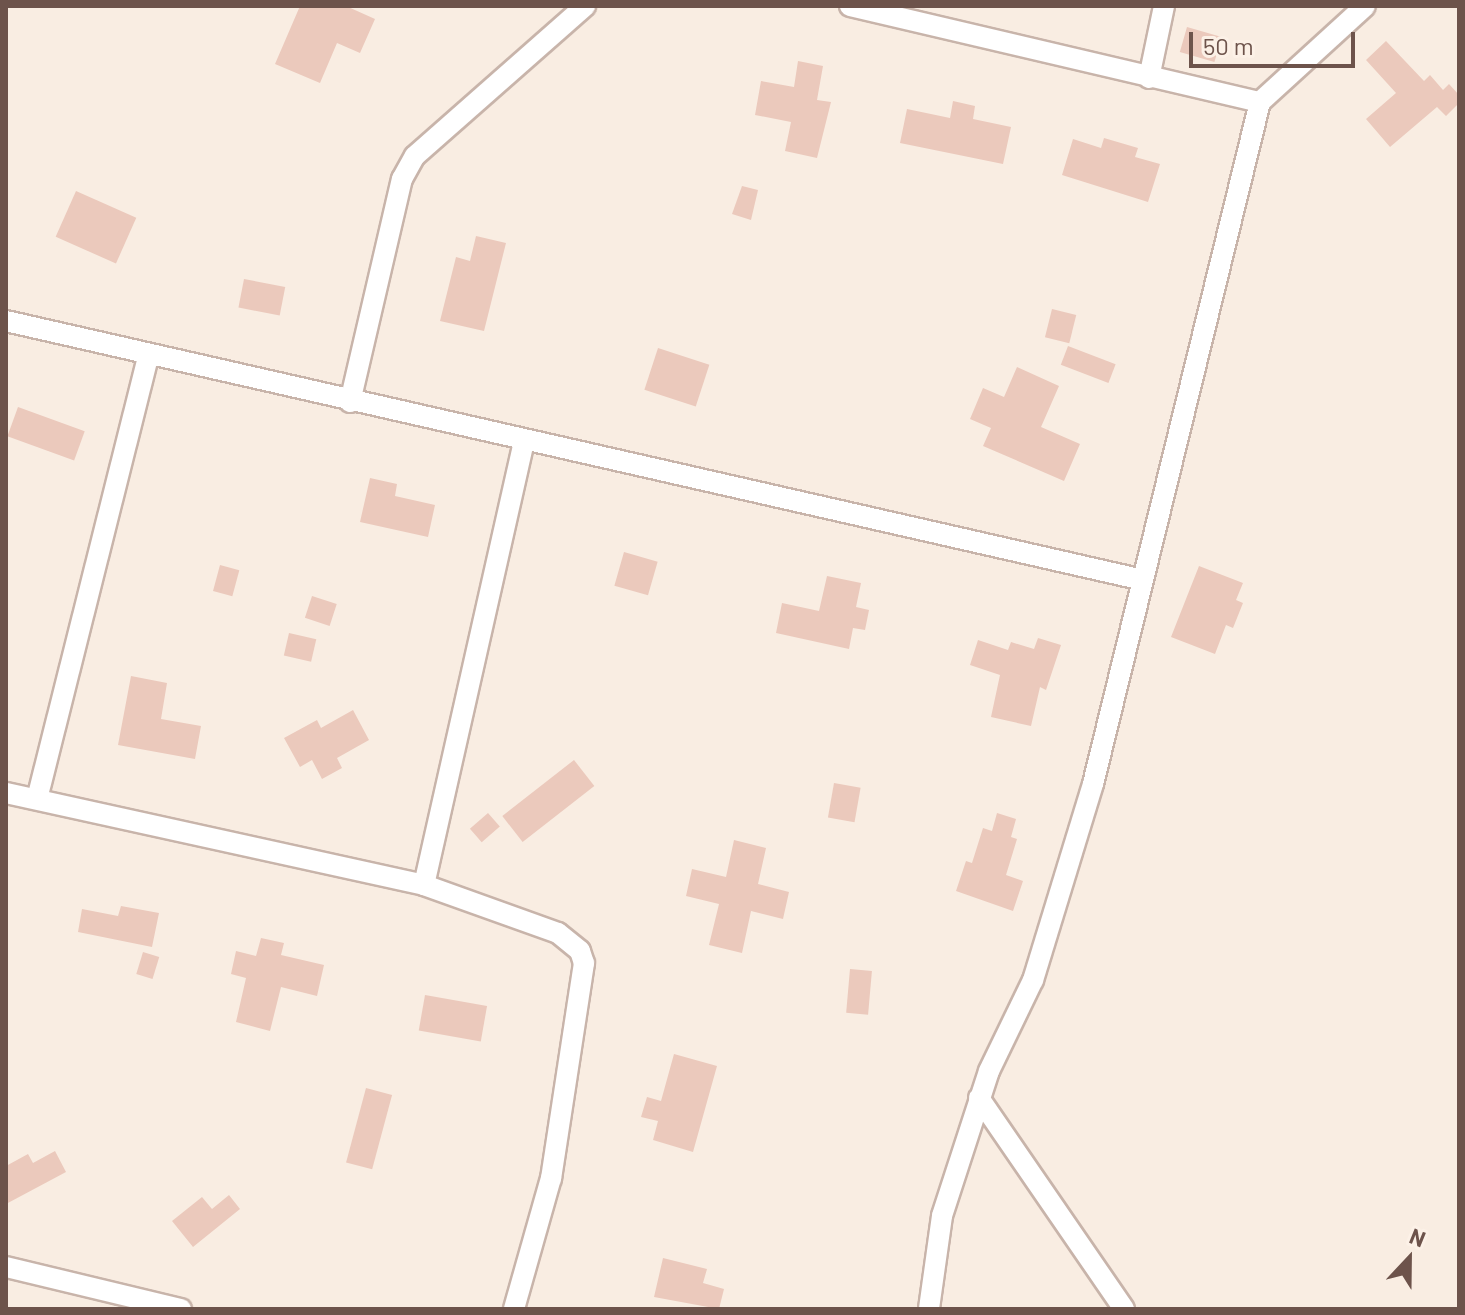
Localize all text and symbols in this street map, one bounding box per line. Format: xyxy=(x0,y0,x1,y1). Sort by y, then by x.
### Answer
scale bar xyxy=(1193,16,1359,66)
text: 50 m xyxy=(1203,31,1254,60)
north arrow xyxy=(1369,1219,1449,1299)
text: N xyxy=(1406,1222,1430,1252)

